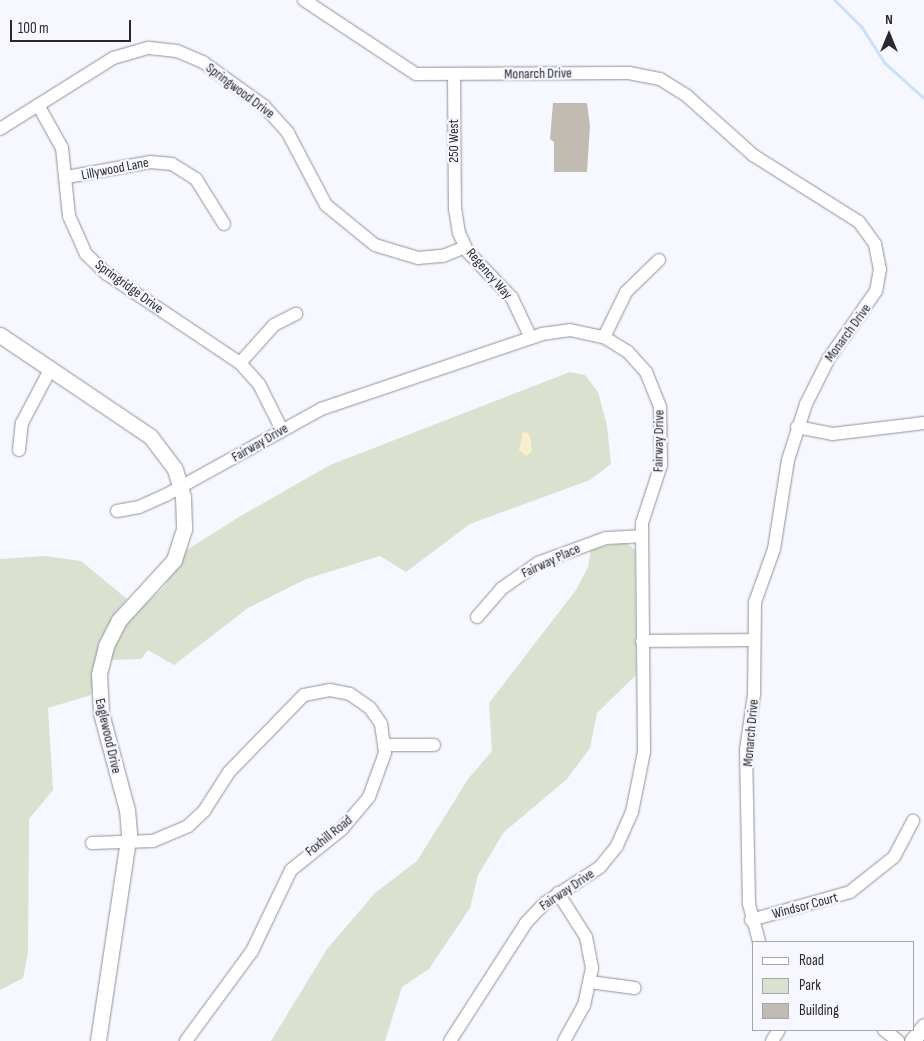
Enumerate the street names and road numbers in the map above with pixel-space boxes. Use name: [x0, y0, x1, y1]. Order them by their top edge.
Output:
street label: Springwood Drive: [202, 60, 278, 122]
street label: Monarch Drive: [504, 65, 572, 83]
street label: 250 West: [446, 119, 462, 163]
street label: Lillywood Lane: [80, 154, 150, 184]
street label: Regency Way: [462, 245, 516, 303]
street label: Springridge Drive: [92, 257, 166, 317]
street label: Monarch Drive: [821, 301, 875, 365]
street label: Fairway Drive: [650, 410, 668, 472]
street label: Fairway Drive: [229, 420, 291, 466]
street label: Fairway Place: [519, 540, 583, 582]
street label: Eaglewood Drive: [91, 697, 125, 775]
street label: Monarch Drive: [740, 699, 762, 767]
street label: Foxhill Road: [302, 812, 356, 860]
street label: Fairway Drive: [536, 866, 598, 914]
street label: Windsor Court: [770, 889, 840, 923]

